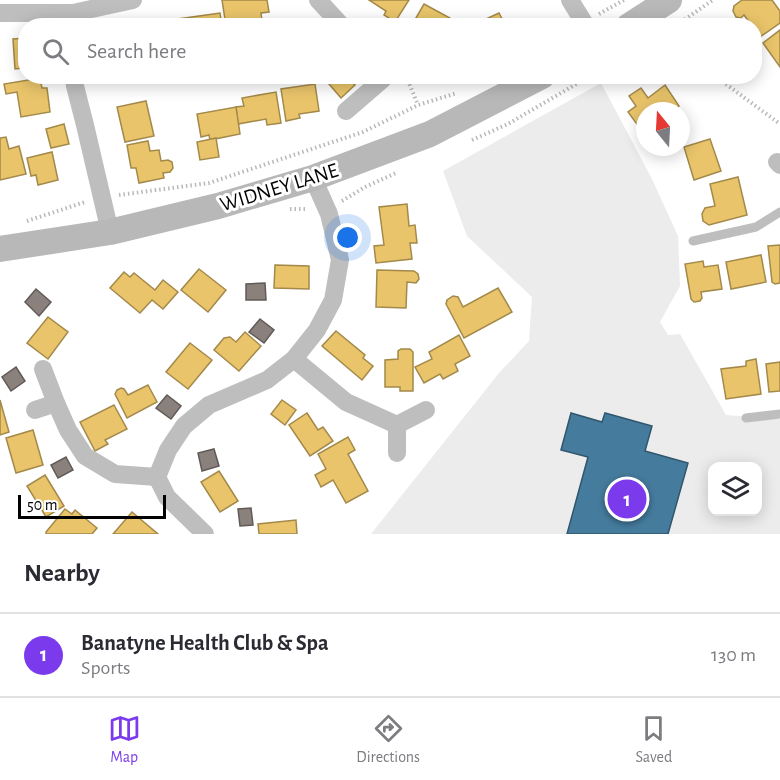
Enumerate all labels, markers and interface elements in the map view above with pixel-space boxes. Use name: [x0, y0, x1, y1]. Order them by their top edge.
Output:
search box: [18, 18, 762, 84]
icon: search: [39, 35, 72, 68]
text: Search here: [87, 40, 186, 62]
north arrow: [636, 102, 690, 156]
street label: WIDNEY LANE: [218, 160, 341, 215]
your location: [333, 223, 362, 252]
map controls: [708, 462, 762, 516]
button: layers: [708, 462, 762, 516]
pin: 1: [608, 476, 646, 522]
scale bar: [18, 492, 166, 520]
text: 50 m: [27, 497, 58, 513]
text: Nearby: [24, 560, 100, 586]
text: Banatyne Health Club & Spa: [81, 632, 329, 654]
text: 1: [40, 645, 47, 665]
text: 130 m: [711, 645, 756, 665]
text: Sports: [81, 658, 130, 678]
tab: Map: [108, 712, 141, 767]
tab: Directions: [356, 712, 420, 767]
tab: Saved: [636, 712, 672, 767]

